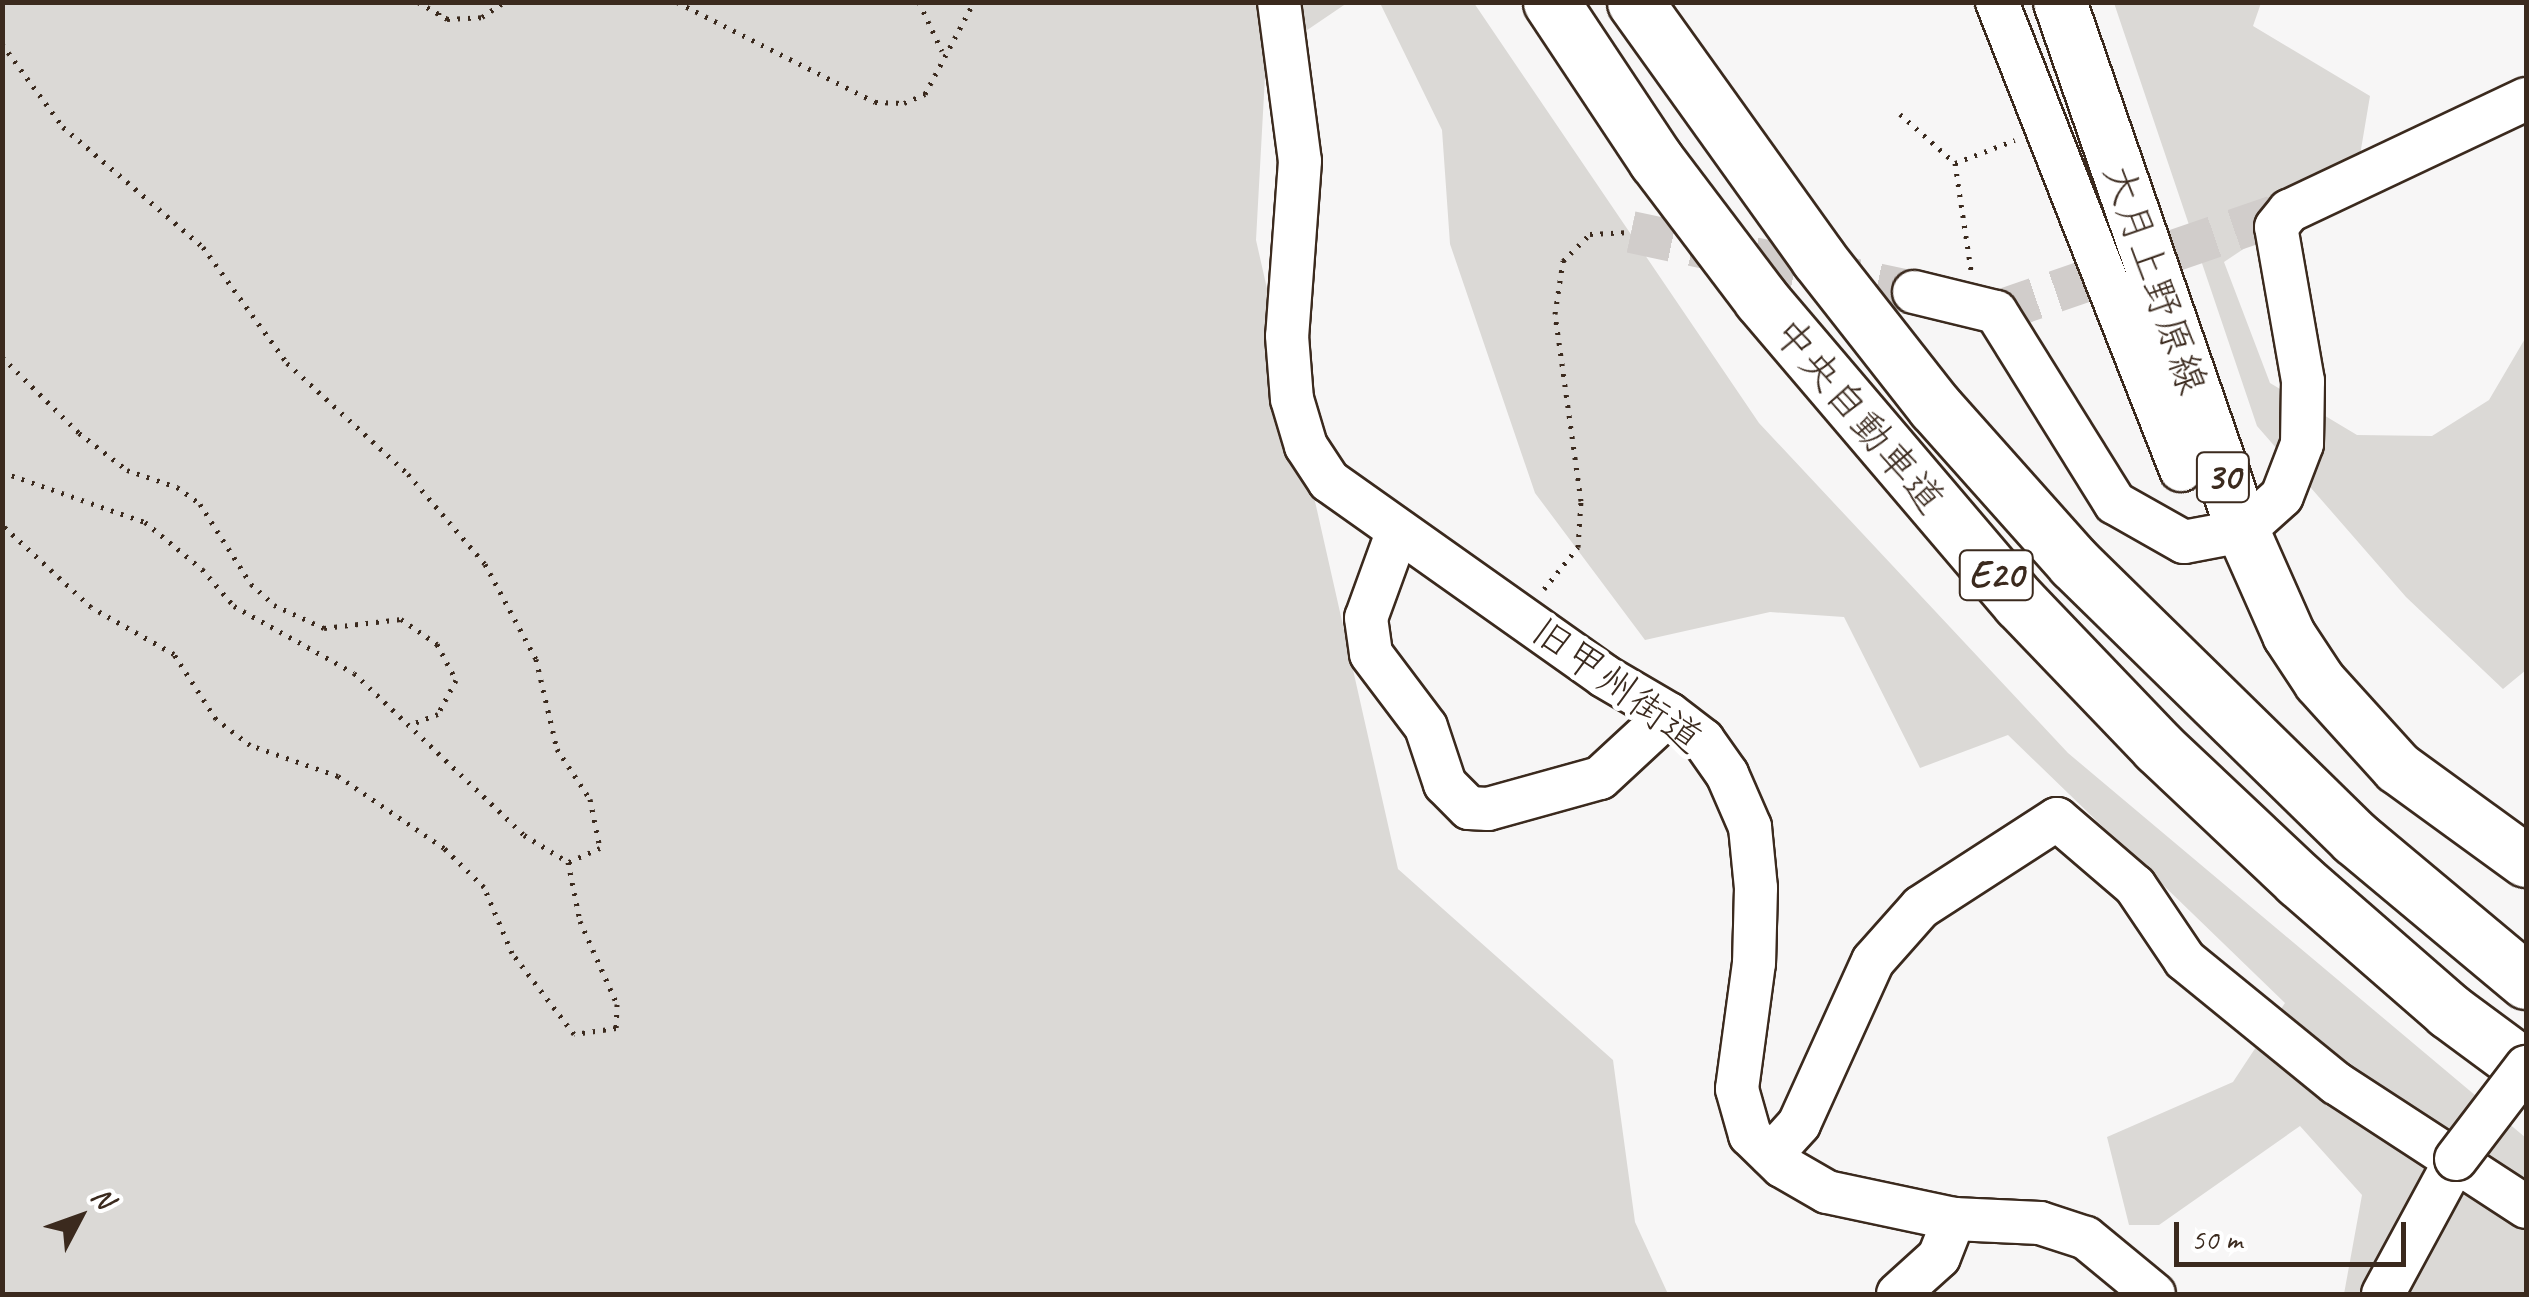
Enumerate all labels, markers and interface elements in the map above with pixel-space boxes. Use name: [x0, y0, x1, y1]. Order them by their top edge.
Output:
street label: 大月上野原線: [2093, 158, 2217, 400]
street label: 中央自動車道: [1763, 309, 1955, 523]
road number: 30: [2196, 444, 2250, 510]
road number: E20: [1958, 542, 2034, 608]
street label: 旧甲州街道: [1522, 607, 1712, 763]
north arrow: [30, 1167, 130, 1267]
text: N: [84, 1179, 122, 1215]
scale bar: [2179, 1202, 2412, 1264]
text: 50 m: [2191, 1220, 2242, 1258]

